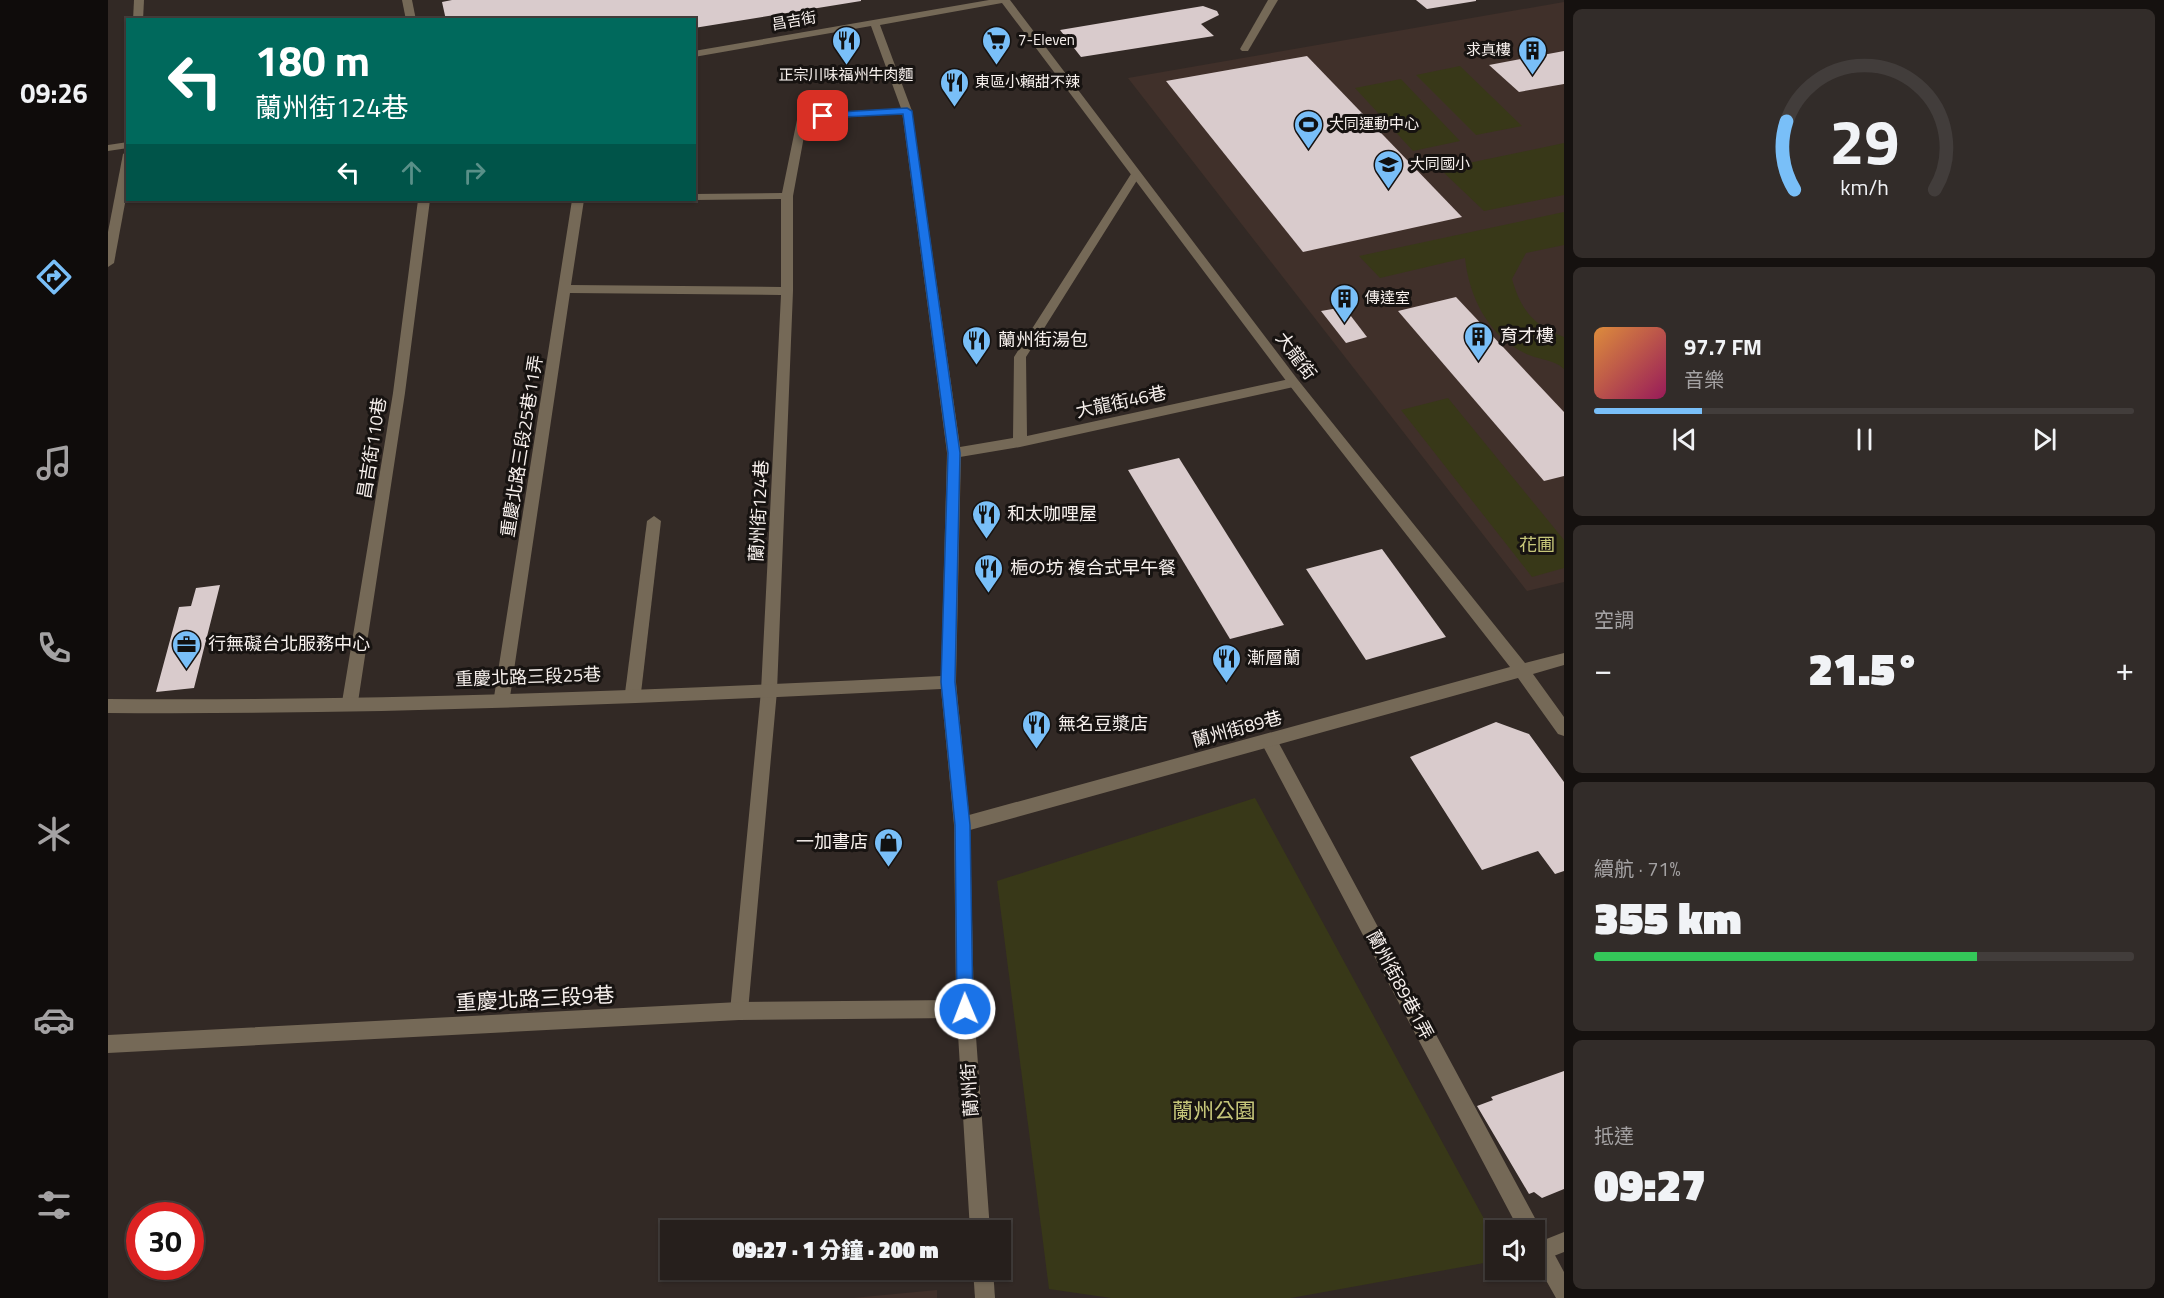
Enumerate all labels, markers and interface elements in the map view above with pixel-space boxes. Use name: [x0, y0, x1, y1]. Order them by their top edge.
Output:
street label: 昌吉街: [770, 5, 818, 36]
restaurant icon: 正宗川味福州牛肉麵: [830, 24, 862, 66]
supermarket icon: 7-Eleven: [981, 24, 1013, 66]
text: 180 m: [255, 28, 370, 92]
place label: 7-Eleven: [1018, 28, 1075, 51]
building icon: 求真樓: [1516, 34, 1548, 76]
place label: 求真樓: [1466, 38, 1511, 61]
icon: left: [156, 42, 234, 120]
place label: 正宗川味福州牛肉麵: [778, 63, 914, 86]
restaurant icon: 東區小賴甜不辣: [938, 66, 970, 108]
place label: 東區小賴甜不辣: [975, 70, 1080, 93]
text: 09:26: [20, 72, 88, 113]
text: 蘭州街124巷: [255, 86, 408, 127]
pin: [797, 90, 848, 141]
text: 29: [1829, 94, 1899, 189]
icon: arrive: [806, 99, 839, 132]
sports icon: 大同運動中心: [1292, 108, 1324, 150]
place label: 大同運動中心: [1329, 112, 1419, 135]
school or university icon: 大同國小: [1373, 148, 1405, 190]
place label: 大同國小: [1410, 152, 1470, 175]
icon: left: [332, 156, 365, 189]
icon: ahead: [395, 156, 428, 189]
icon: right: [458, 156, 491, 189]
text: km/h: [1840, 172, 1888, 204]
icon: directions: [33, 256, 75, 298]
building icon: 傳達室: [1328, 282, 1360, 324]
place label: 傳達室: [1365, 286, 1410, 309]
building icon: 育才樓: [1463, 320, 1495, 362]
place label: 育才樓: [1500, 322, 1554, 349]
restaurant icon: 蘭州街湯包: [961, 324, 993, 366]
place label: 蘭州街湯包: [998, 326, 1088, 353]
street label: 大龍街: [1269, 326, 1323, 385]
text: 97.7 FM: [1684, 330, 1762, 364]
street label: 重慶北路三段25巷11弄: [494, 353, 549, 539]
text: 音樂: [1684, 364, 1724, 395]
street label: 大龍街46巷: [1073, 379, 1169, 424]
street label: 昌吉街110巷: [350, 395, 393, 501]
icon: previous: [1668, 423, 1701, 456]
icon: pause: [1848, 423, 1881, 456]
icon: next: [2028, 423, 2061, 456]
icon: music: [33, 442, 75, 484]
street label: 蘭州街124巷: [742, 459, 775, 563]
restaurant icon: 和太咖哩屋: [970, 498, 1002, 540]
place label: 和太咖哩屋: [1007, 500, 1097, 527]
park label: 花圃: [1519, 531, 1555, 558]
restaurant icon: 梔の坊 複合式早午餐: [973, 552, 1005, 594]
place label: 梔の坊 複合式早午餐: [1010, 554, 1176, 581]
text: 空調: [1594, 604, 1634, 635]
icon: phone: [33, 627, 75, 669]
office icon: 行無礙台北服務中心: [171, 628, 203, 670]
place label: 行無礙台北服務中心: [208, 630, 370, 657]
text: 21.5°: [1808, 634, 1920, 702]
restaurant icon: 漸層蘭: [1210, 642, 1242, 684]
place label: 漸層蘭: [1247, 644, 1301, 671]
text: −: [1594, 644, 1612, 694]
text: +: [2116, 644, 2134, 694]
street label: 重慶北路三段25巷: [454, 660, 601, 693]
street label: 蘭州街89巷: [1189, 704, 1285, 753]
restaurant icon: 無名豆漿店: [1021, 708, 1053, 750]
place label: 無名豆漿店: [1058, 710, 1148, 737]
icon: climate: [33, 813, 75, 855]
shop icon: 一加書店: [873, 826, 905, 868]
place label: 一加書店: [796, 828, 868, 855]
text: 續航 · 71%: [1594, 853, 1681, 884]
text: 355 km: [1594, 883, 1742, 951]
street label: 蘭州街89巷1弄: [1360, 925, 1441, 1044]
position arrow: [933, 977, 997, 1041]
street label: 重慶北路三段9巷: [455, 978, 615, 1018]
icon: car: [33, 999, 75, 1041]
street label: 蘭州街: [954, 1062, 985, 1118]
park label: 蘭州公園: [1172, 1094, 1256, 1126]
text: 抵達: [1594, 1120, 1634, 1151]
text: 09:27: [1594, 1150, 1706, 1218]
icon: filters: [33, 1184, 75, 1226]
speed limit sign: 30: [126, 1202, 204, 1280]
map controls: [1485, 1220, 1545, 1280]
button: sound: [1485, 1220, 1545, 1280]
text: 09:27 · 1 分鐘 · 200 m: [732, 1233, 939, 1267]

